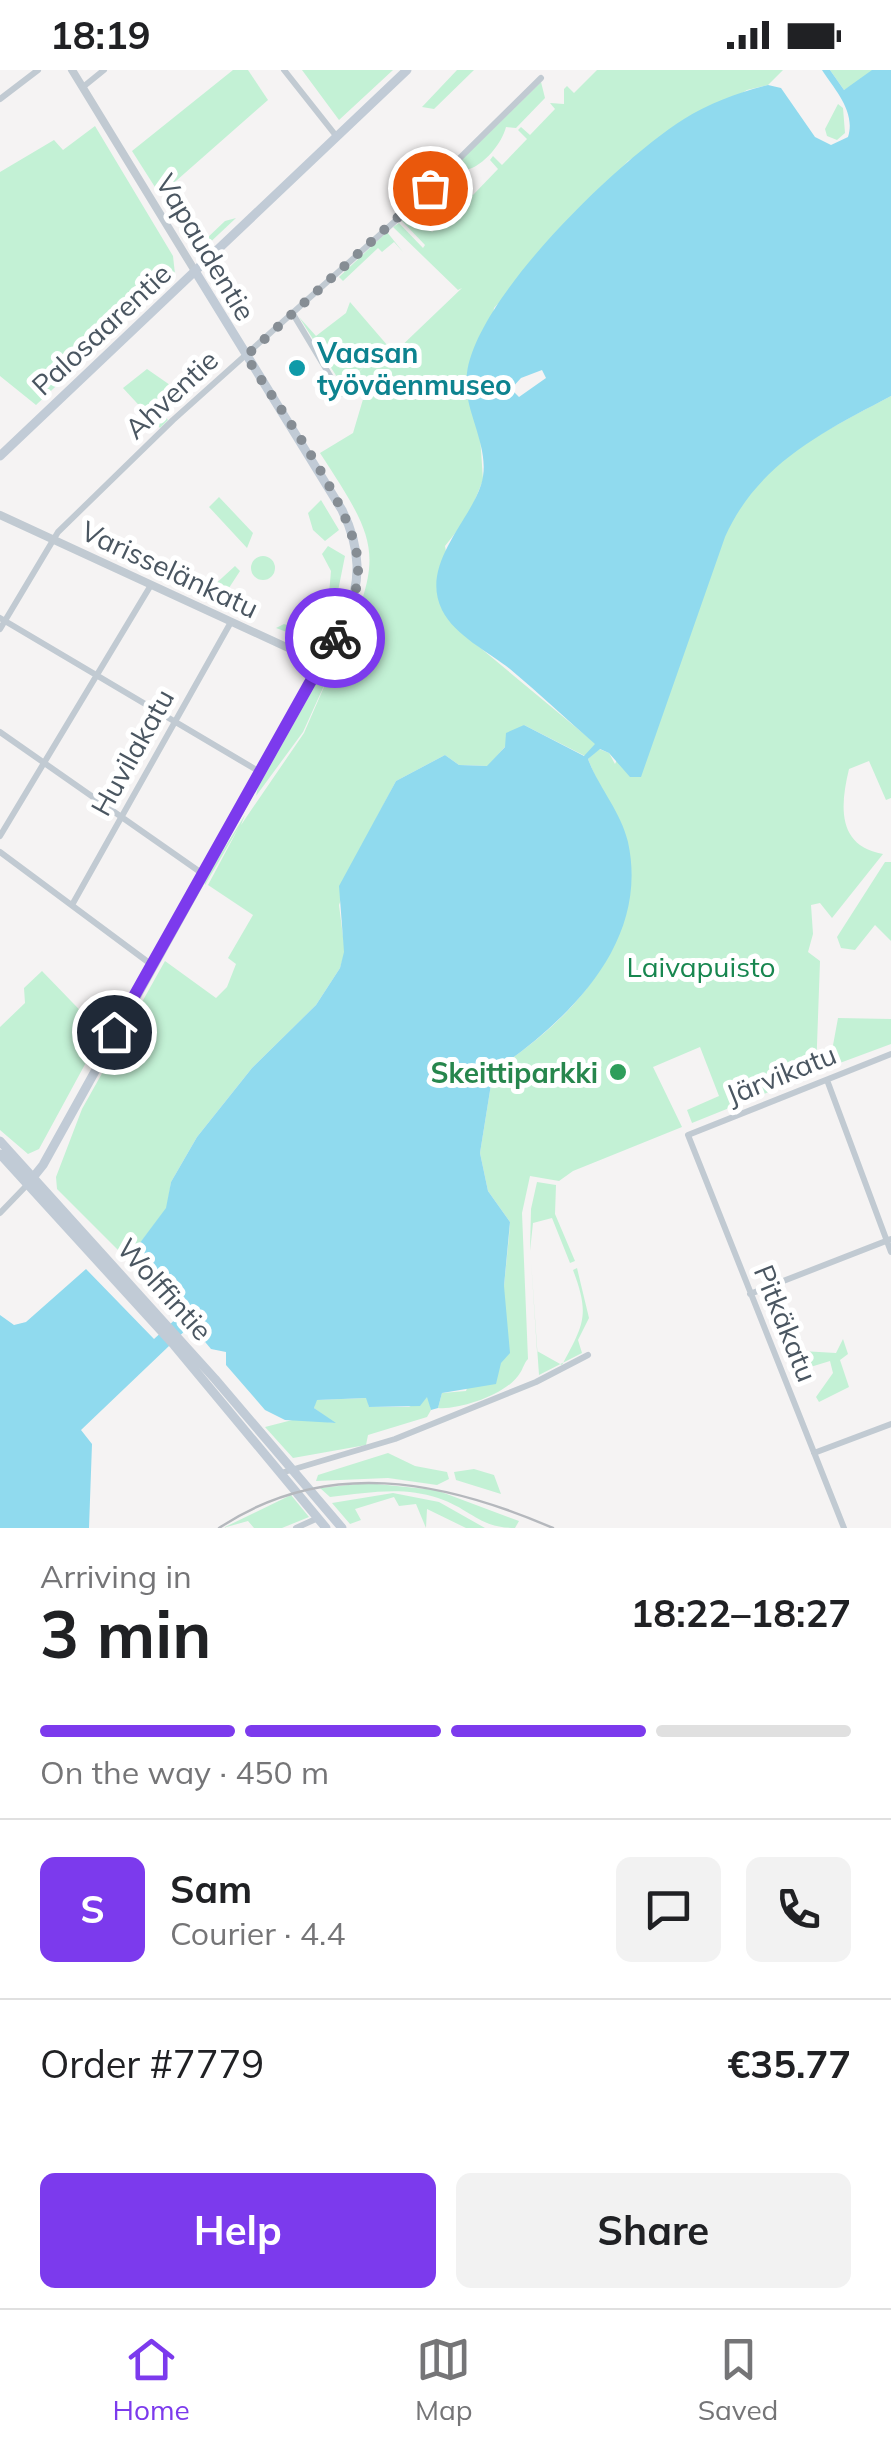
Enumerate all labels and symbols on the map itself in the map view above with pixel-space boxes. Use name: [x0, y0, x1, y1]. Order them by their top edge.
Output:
pin: [388, 146, 473, 231]
street label: Vapaudentie: [149, 167, 263, 327]
street label: Palosaarentie: [24, 256, 178, 402]
place label: Vaasan työväenmuseo: [316, 335, 512, 402]
street label: Ahventie: [117, 342, 225, 446]
marker: Vaasan työväenmuseo: [286, 357, 308, 379]
street label: Varisselänkatu: [76, 513, 264, 625]
courier: [285, 588, 385, 688]
street label: Huvilakatu: [83, 682, 181, 822]
park label: Laivapuisto: [626, 949, 776, 984]
pin: [72, 990, 157, 1075]
street label: Järvikatu: [721, 1036, 841, 1112]
place label: Skeittiparkki: [430, 1055, 598, 1090]
marker: Skeittiparkki: [607, 1061, 629, 1083]
street label: Wolffintie: [110, 1231, 220, 1347]
street label: Pitkäkatu: [747, 1259, 825, 1387]

